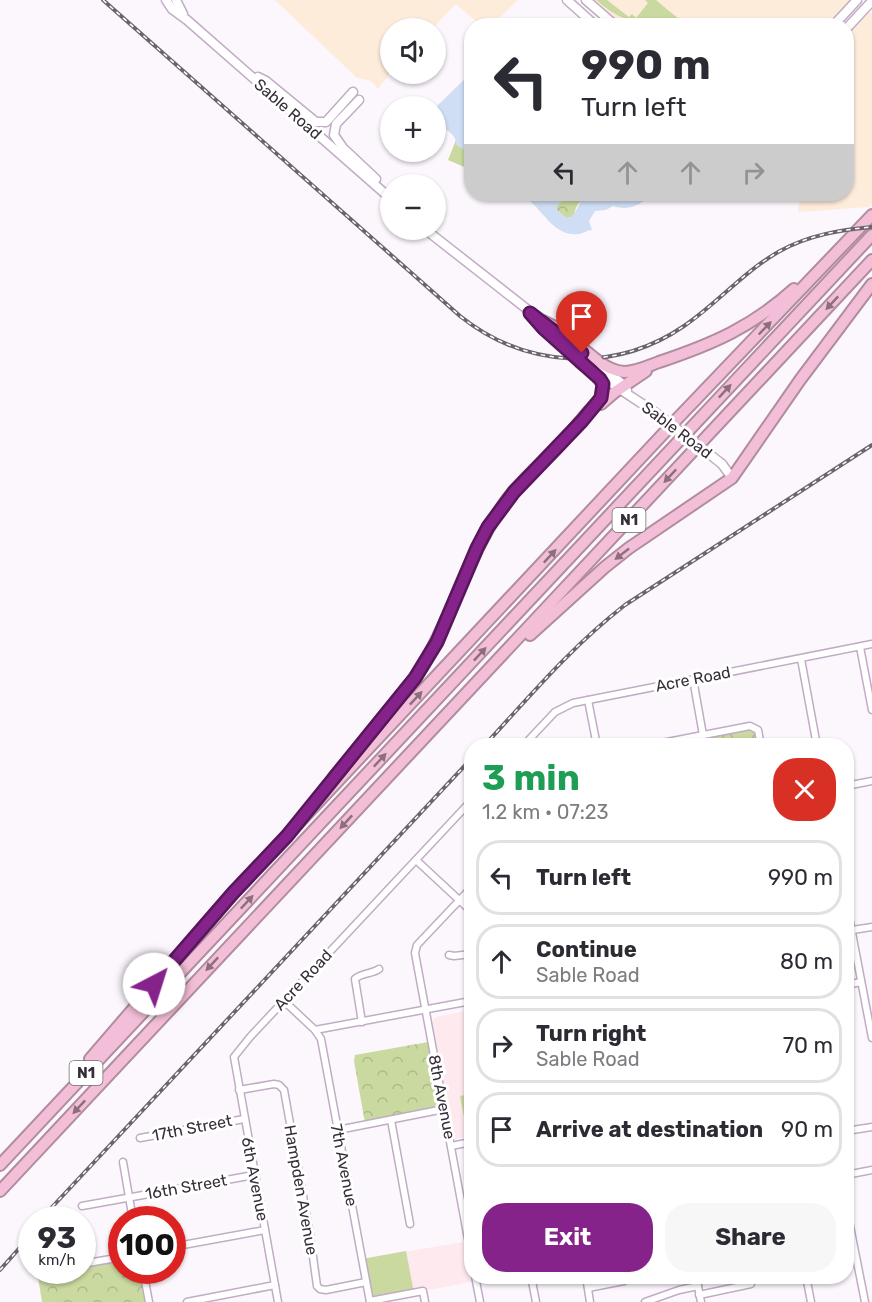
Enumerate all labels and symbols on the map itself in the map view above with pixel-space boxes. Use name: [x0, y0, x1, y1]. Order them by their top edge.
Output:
street label: Sable Road: [250, 75, 326, 143]
pin: [556, 291, 607, 353]
one-way arrow: [826, 295, 839, 310]
one-way arrow: [758, 321, 772, 336]
one-way arrow: [718, 385, 732, 399]
street label: Sable Road: [638, 397, 716, 463]
one-way arrow: [664, 468, 677, 483]
road number: N1: [612, 508, 646, 532]
one-way arrow: [614, 547, 630, 560]
one-way arrow: [542, 549, 556, 563]
one-way arrow: [472, 647, 486, 661]
street label: Acre Road: [654, 662, 732, 696]
one-way arrow: [409, 691, 422, 706]
one-way arrow: [373, 752, 387, 767]
one-way arrow: [339, 815, 353, 829]
one-way arrow: [240, 895, 253, 910]
street label: Acre Road: [270, 946, 336, 1014]
position arrow: [122, 952, 186, 1016]
one-way arrow: [205, 957, 219, 972]
street label: 8th Avenue: [424, 1053, 460, 1141]
road number: N1: [70, 1061, 103, 1085]
one-way arrow: [72, 1099, 86, 1114]
street label: 17th Street: [150, 1111, 234, 1145]
street label: 7th Avenue: [327, 1122, 361, 1208]
street label: Hampden Avenue: [280, 1123, 322, 1257]
street label: 6th Avenue: [238, 1135, 272, 1223]
street label: 16th Street: [144, 1170, 228, 1204]
speed limit sign: 100: [108, 1206, 186, 1284]

